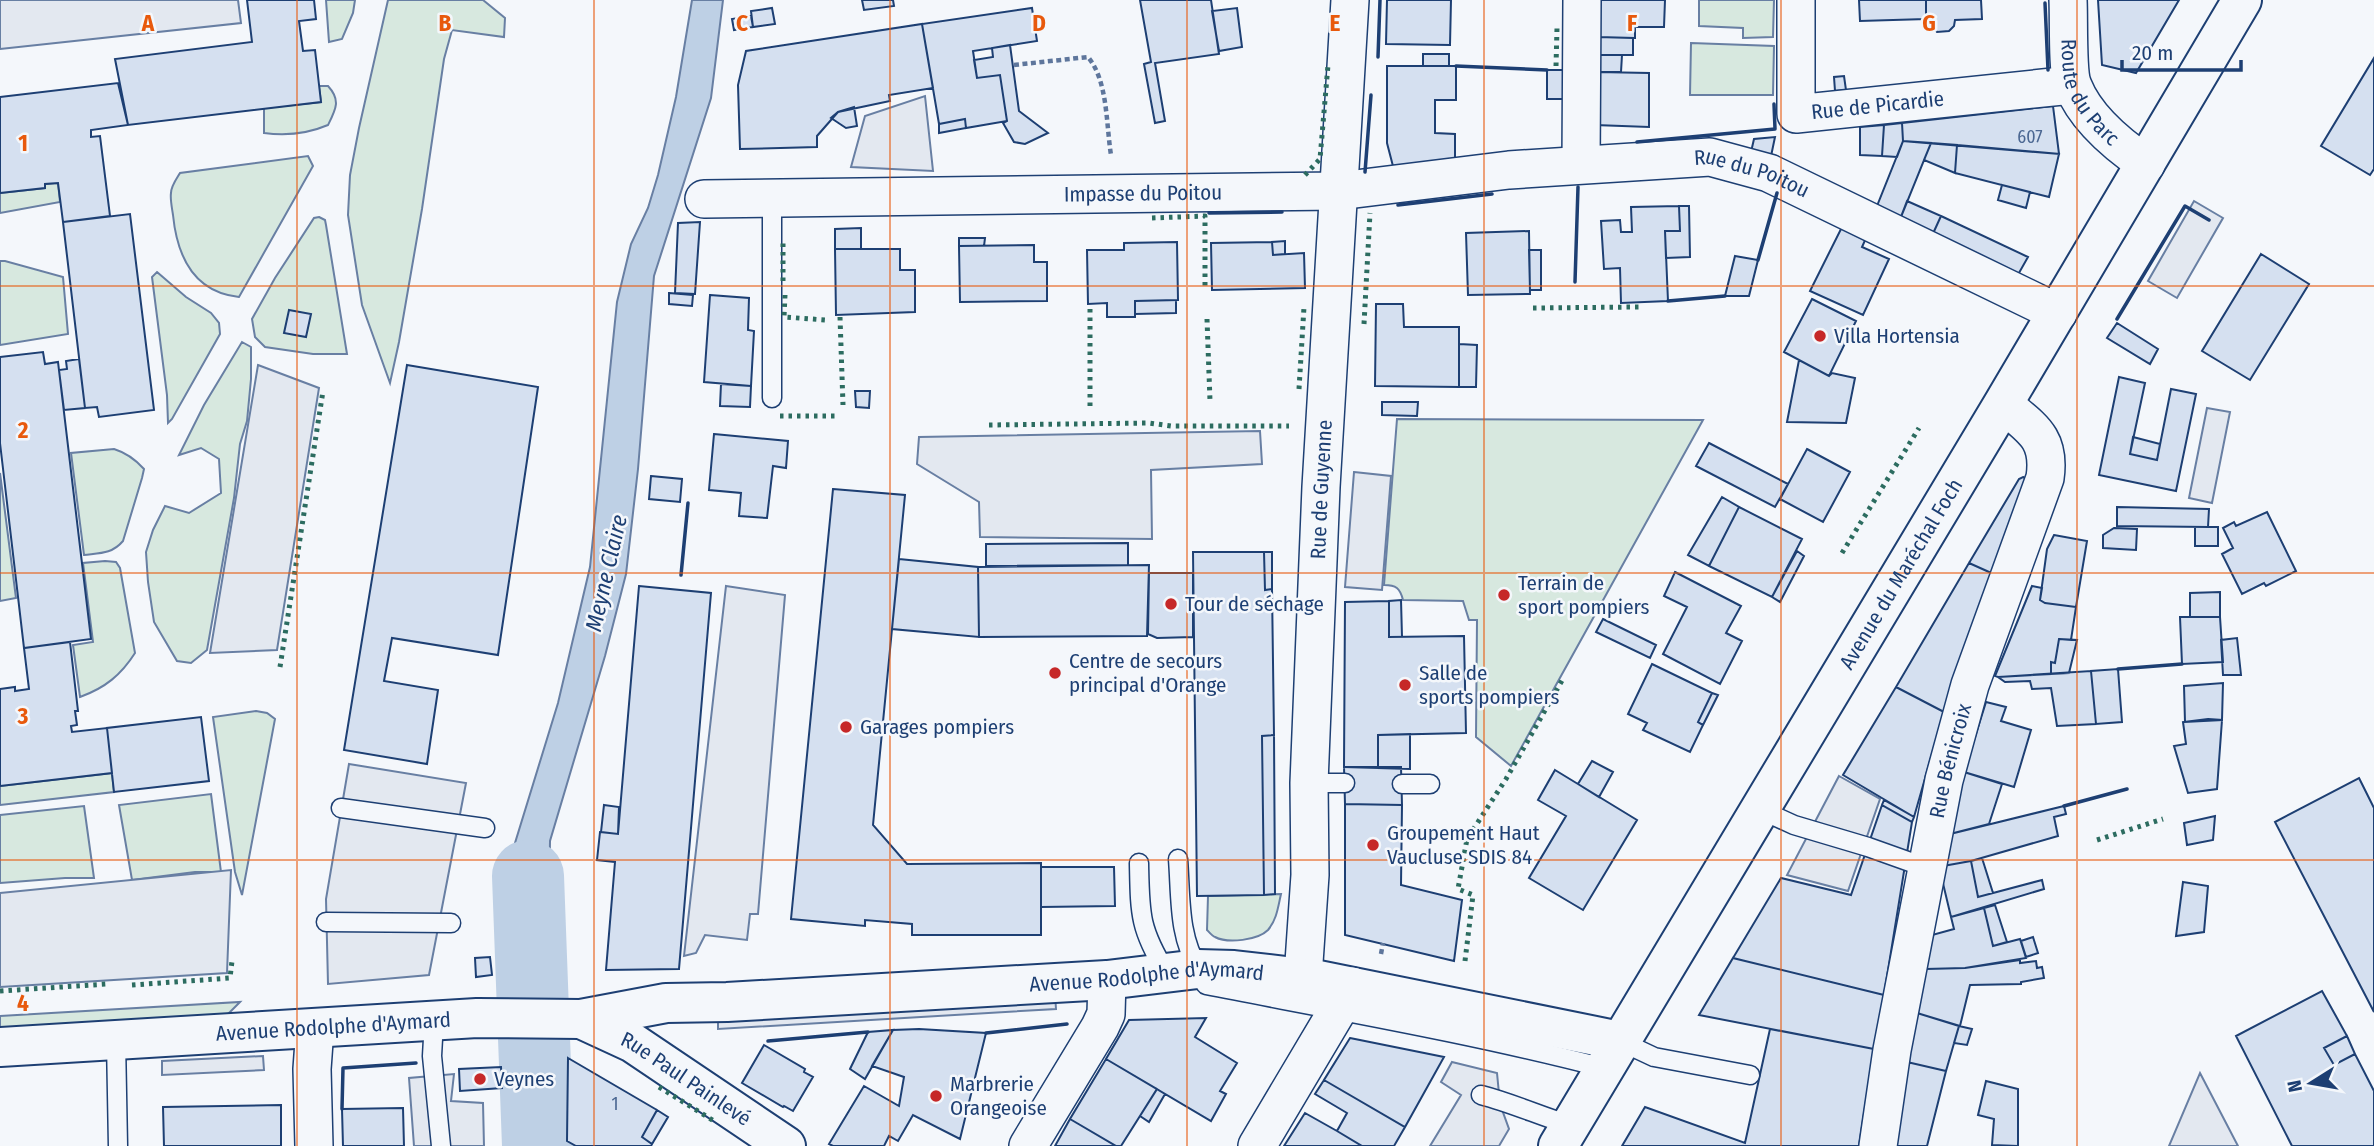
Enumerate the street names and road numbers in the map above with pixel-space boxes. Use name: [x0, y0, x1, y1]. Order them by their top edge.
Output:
street label: Route du Parc: [2056, 39, 2125, 151]
street label: Rue de Picardie: [1810, 86, 1945, 125]
street label: Rue du Poitou: [1693, 143, 1814, 204]
street label: Impasse du Poitou: [1064, 179, 1222, 207]
street label: Rue de Guyenne: [1305, 419, 1338, 560]
street label: Avenue du Maréchal Foch: [1834, 474, 1968, 674]
street label: Rue Bénicroix: [1924, 700, 1978, 820]
street label: Avenue Rodolphe d'Aymard: [1029, 956, 1265, 997]
street label: Avenue Rodolphe d'Aymard: [215, 1007, 452, 1047]
street label: Rue Paul Painlevé: [617, 1026, 756, 1132]

